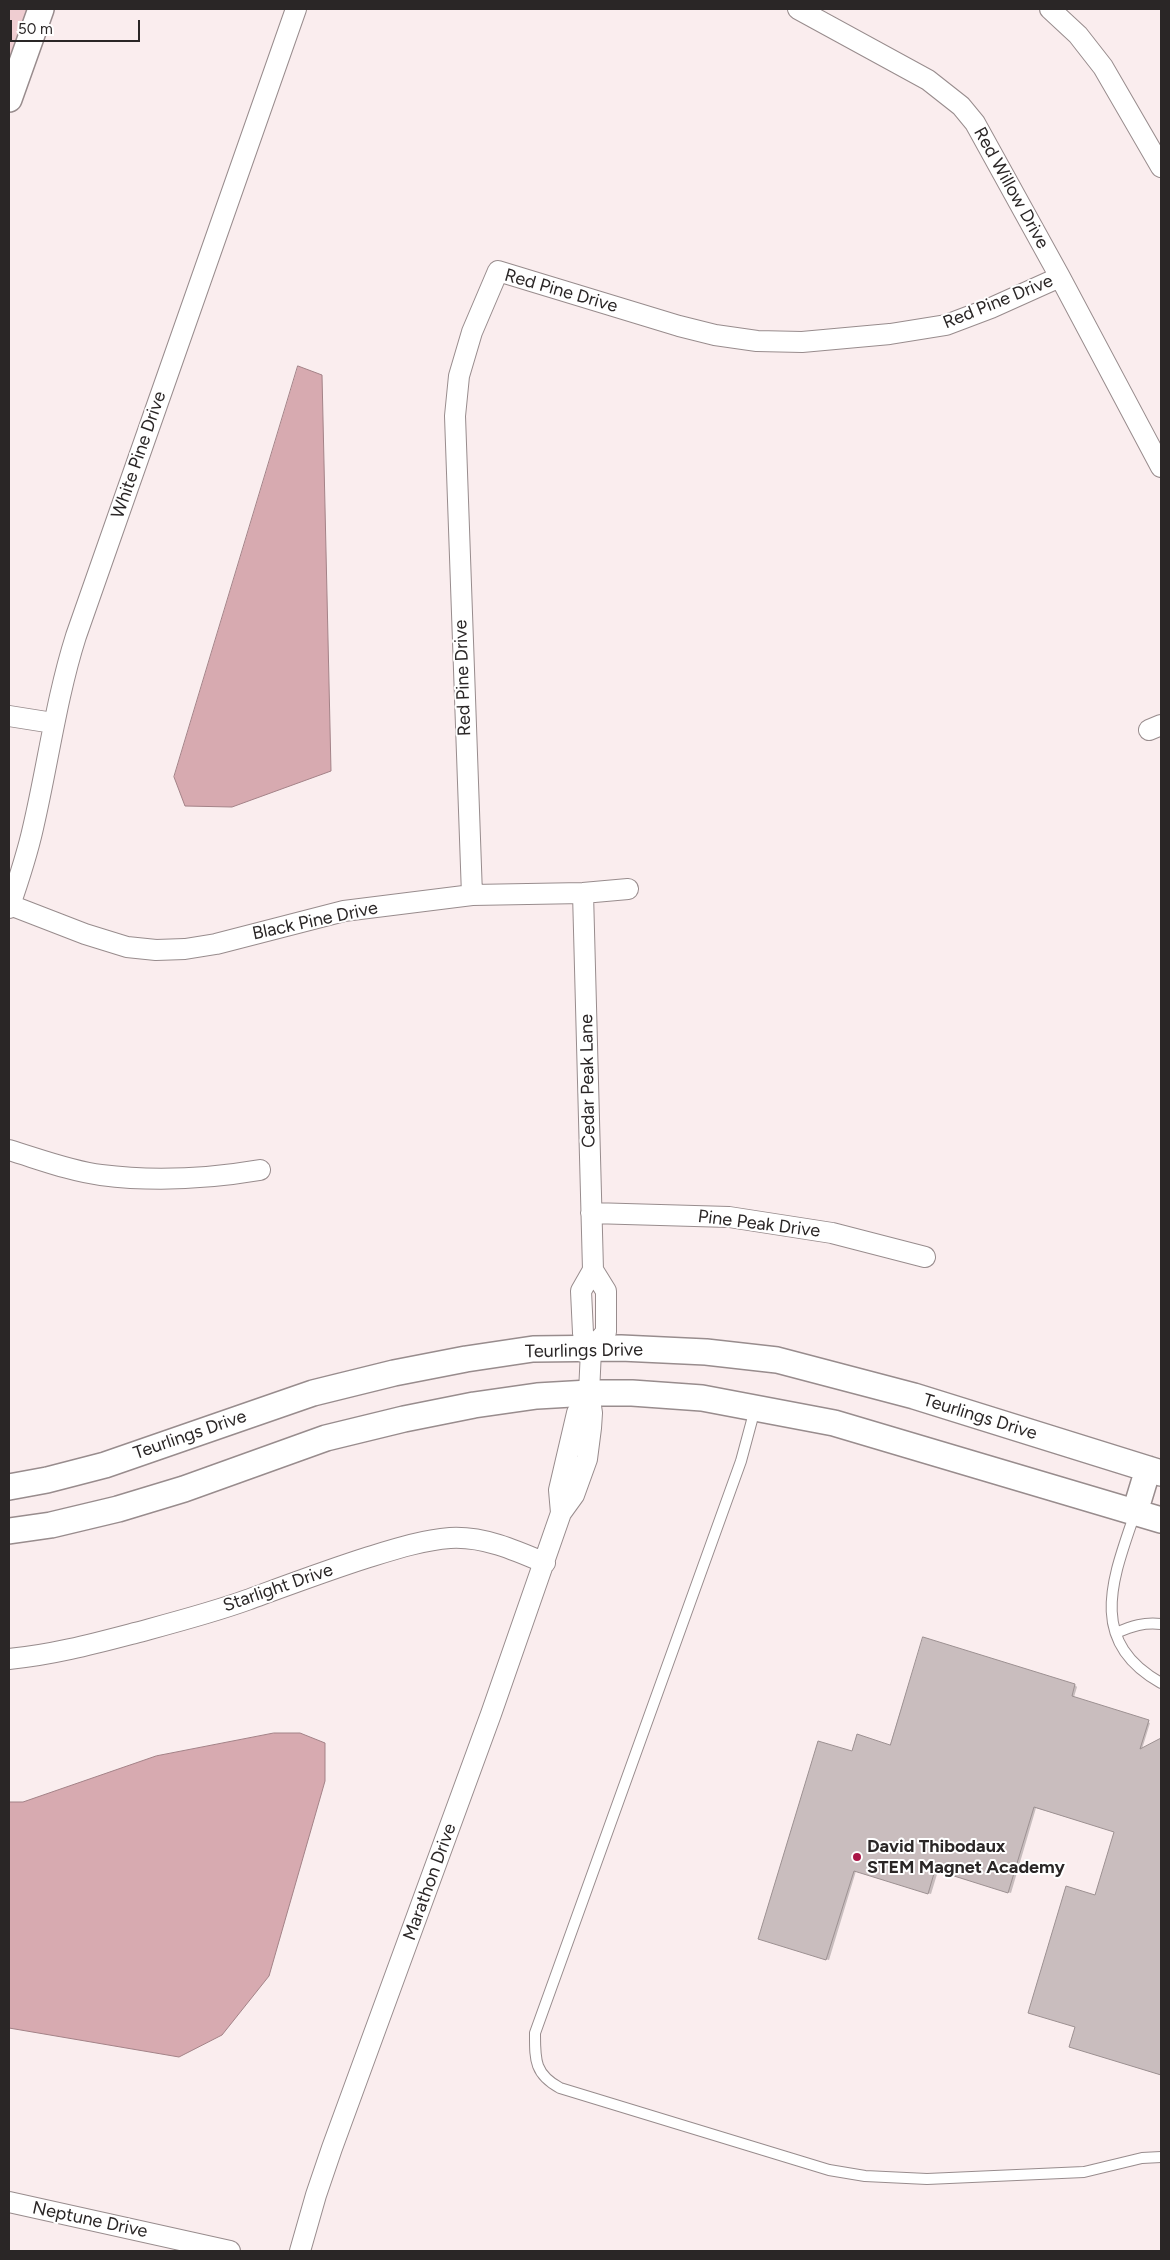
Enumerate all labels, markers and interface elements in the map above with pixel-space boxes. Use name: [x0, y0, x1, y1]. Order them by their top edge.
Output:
scale bar: [12, 10, 142, 42]
text: 50 m: [18, 20, 53, 38]
street label: Red Willow Drive: [969, 123, 1053, 253]
street label: Red Pine Drive: [502, 265, 620, 317]
street label: Red Pine Drive: [940, 270, 1056, 334]
street label: White Pine Drive: [107, 389, 171, 521]
street label: Red Pine Drive: [450, 619, 476, 737]
street label: Black Pine Drive: [250, 897, 380, 945]
street label: Cedar Peak Lane: [576, 1014, 600, 1148]
street label: Pine Peak Drive: [697, 1206, 821, 1242]
street label: Teurlings Drive: [525, 1339, 643, 1363]
street label: Teurlings Drive: [920, 1389, 1040, 1445]
street label: Teurlings Drive: [131, 1406, 249, 1464]
street label: Starlight Drive: [220, 1559, 336, 1617]
street label: Marathon Drive: [399, 1820, 461, 1944]
place label: David Thibodaux STEM Magnet Academy: [867, 1836, 1065, 1878]
marker: David Thibodaux STEM Magnet Academy: [851, 1851, 863, 1863]
street label: Neptune Drive: [30, 2197, 150, 2243]

